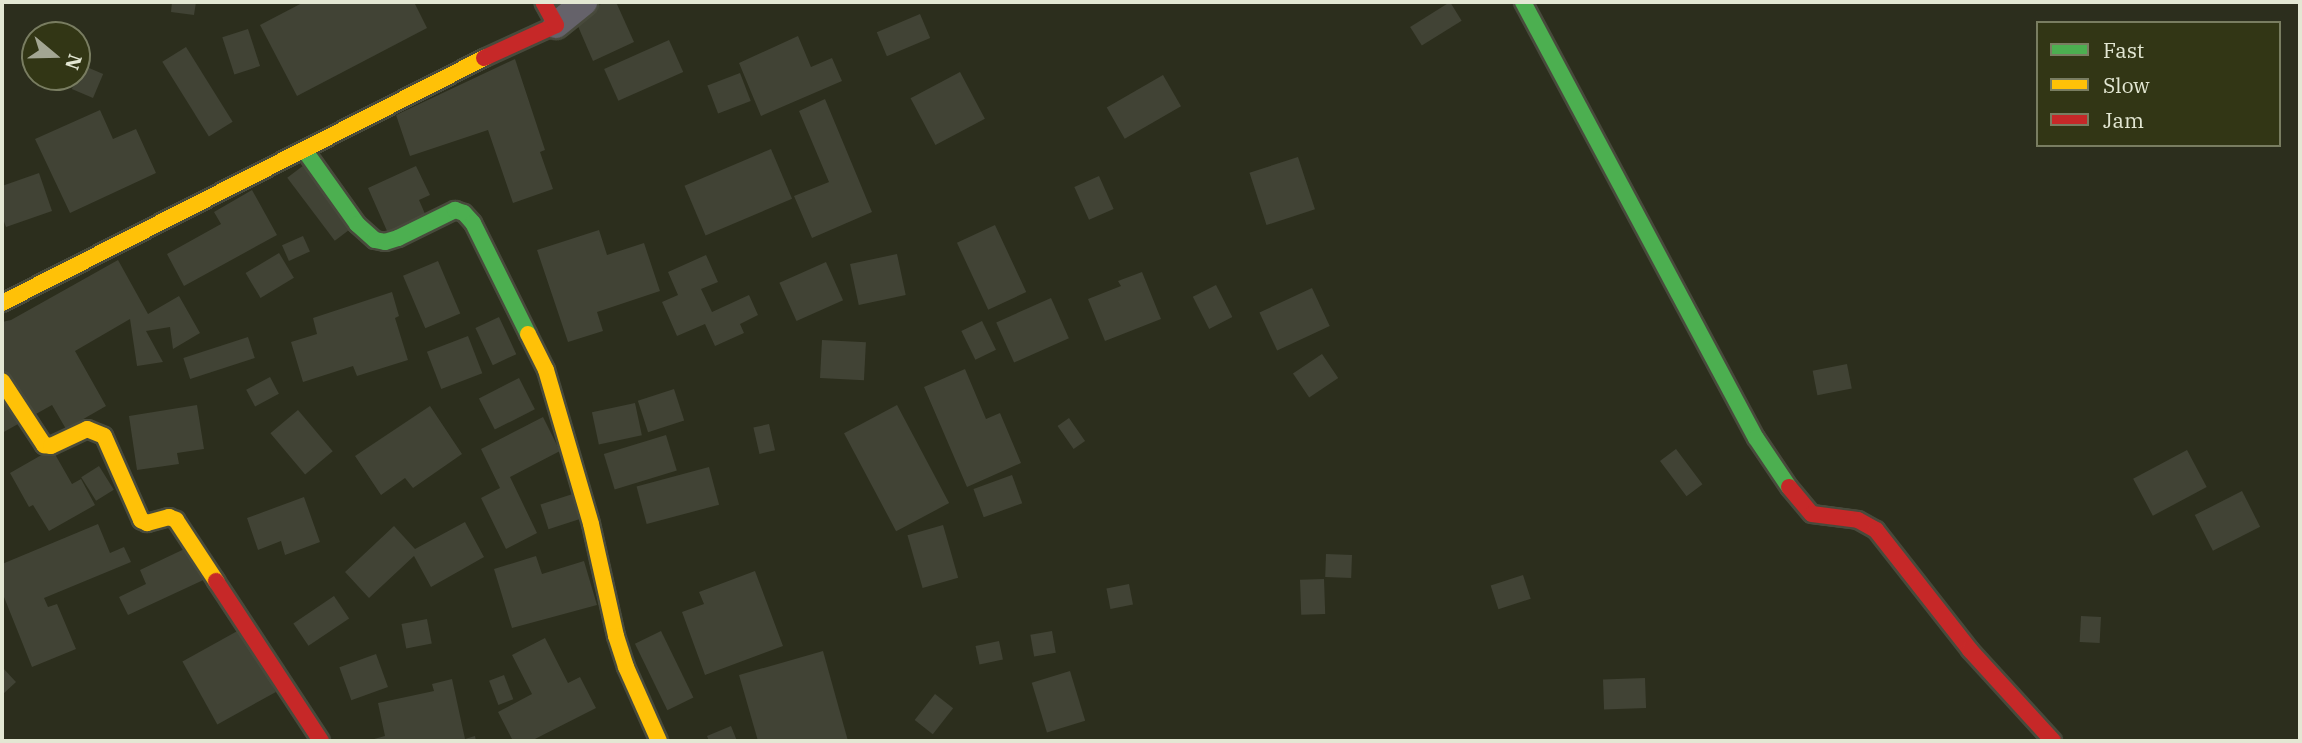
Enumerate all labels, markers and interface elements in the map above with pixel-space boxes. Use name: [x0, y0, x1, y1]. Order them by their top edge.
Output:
north arrow: [21, 21, 91, 91]
legend: [2036, 21, 2281, 147]
text: Fast: [2103, 36, 2144, 64]
text: N: [60, 51, 88, 73]
text: Slow: [2103, 71, 2150, 99]
text: Jam: [2103, 106, 2144, 134]

